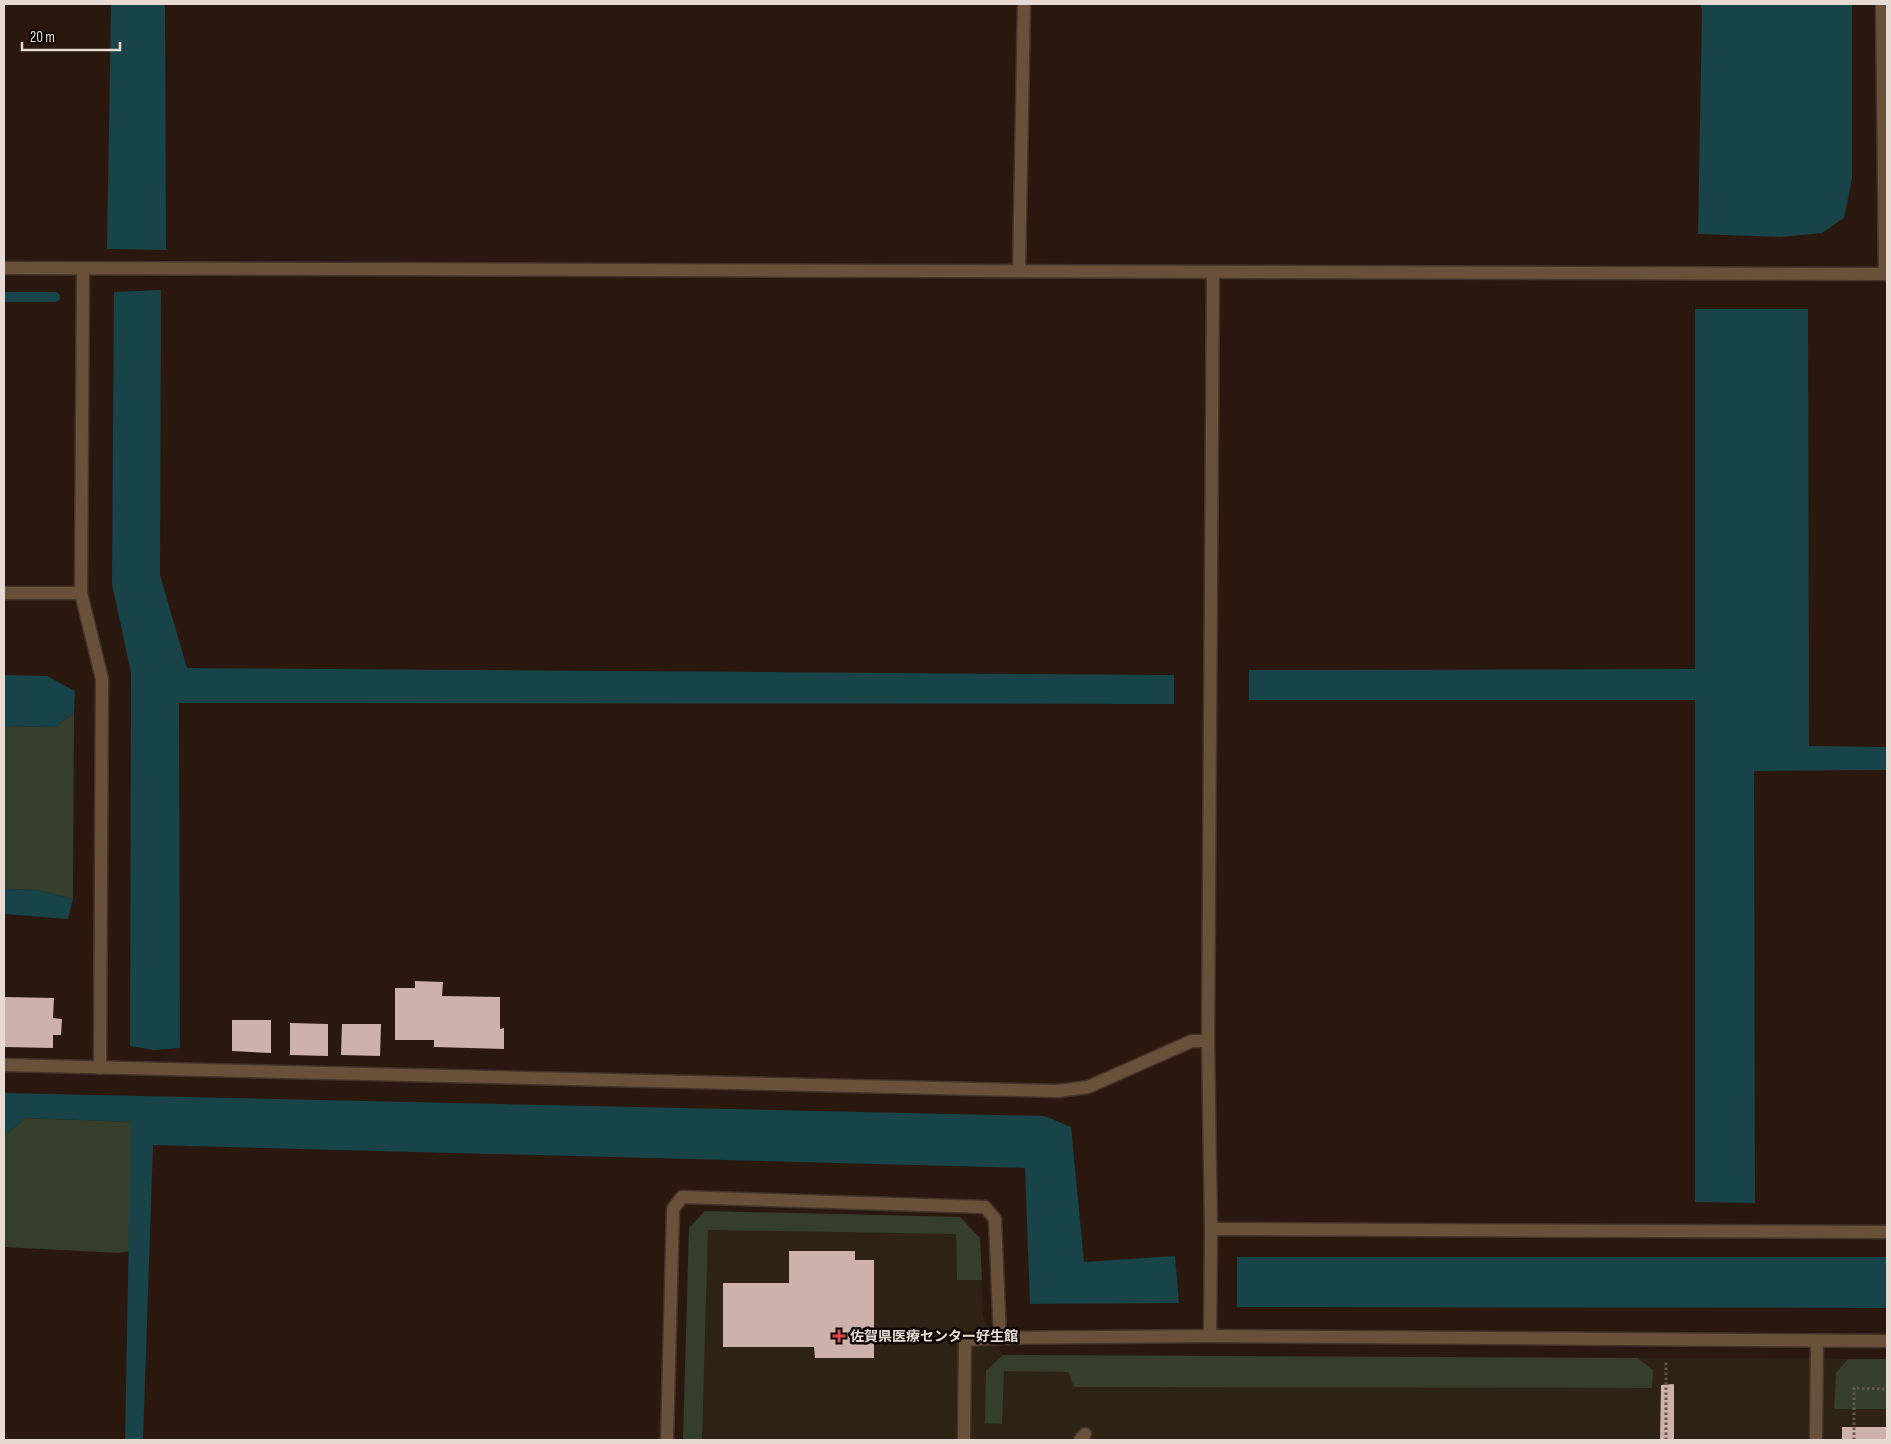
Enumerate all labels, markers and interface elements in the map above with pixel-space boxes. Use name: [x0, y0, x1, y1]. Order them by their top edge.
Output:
scale bar: [22, 20, 120, 52]
text: 20 m: [30, 28, 55, 47]
place label: 佐賀県医療センター好生館: [850, 1328, 1018, 1345]
marker: 佐賀県医療センター好生館: [832, 1329, 846, 1343]

